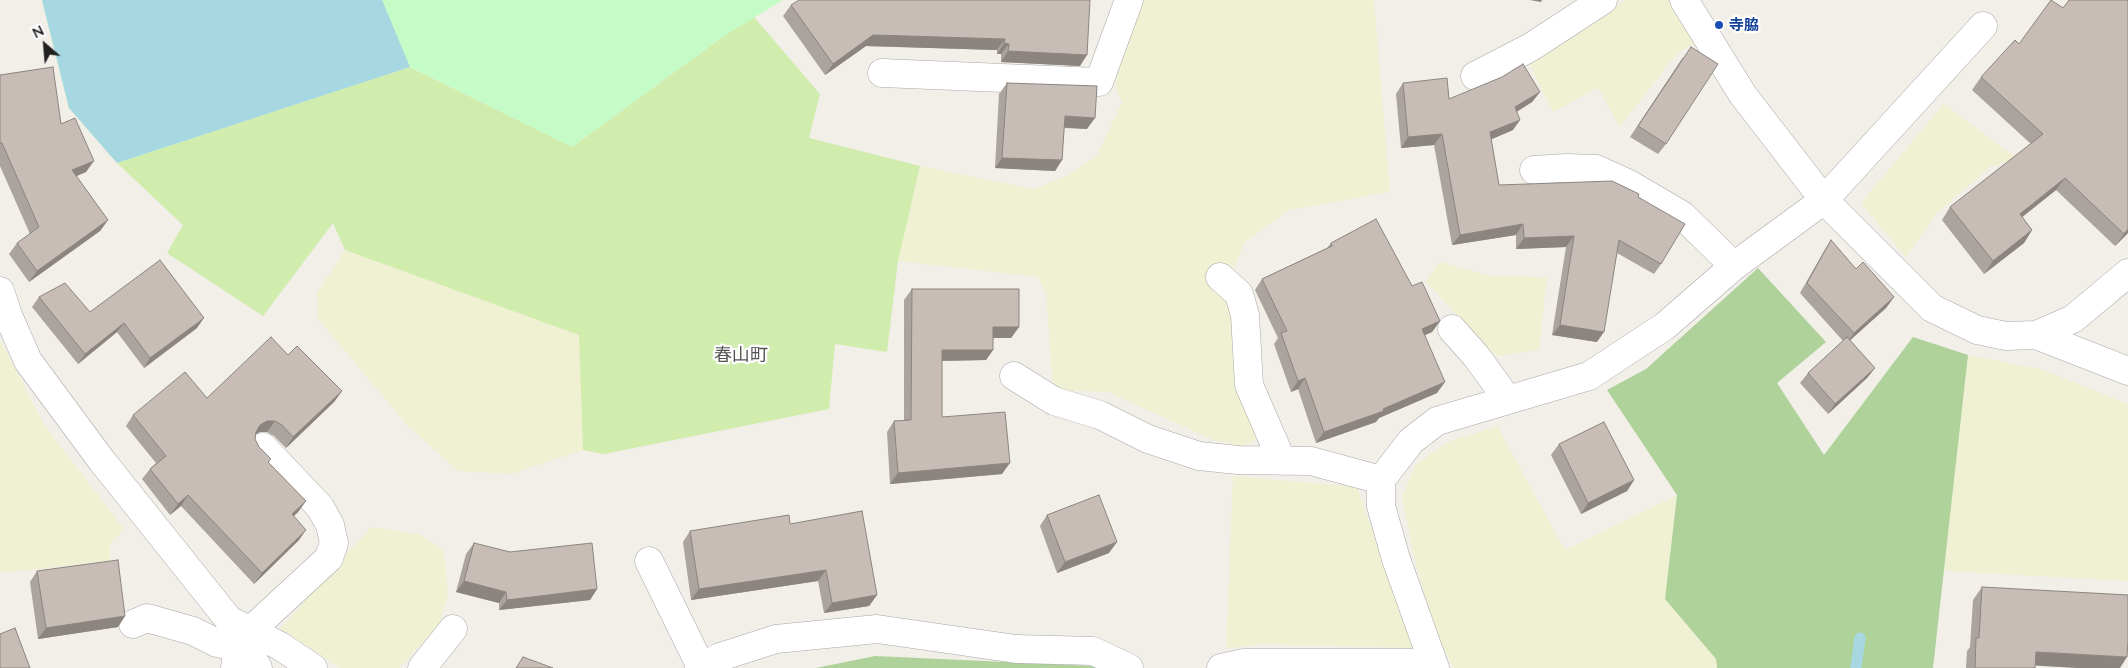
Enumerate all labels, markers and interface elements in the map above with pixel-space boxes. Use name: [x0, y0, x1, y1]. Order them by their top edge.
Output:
place label: 寺脇: [1729, 16, 1759, 34]
marker: 寺脇: [1713, 19, 1725, 31]
north arrow: [20, 20, 70, 70]
text: N: [29, 21, 47, 41]
district label: 春山町: [714, 344, 768, 366]

